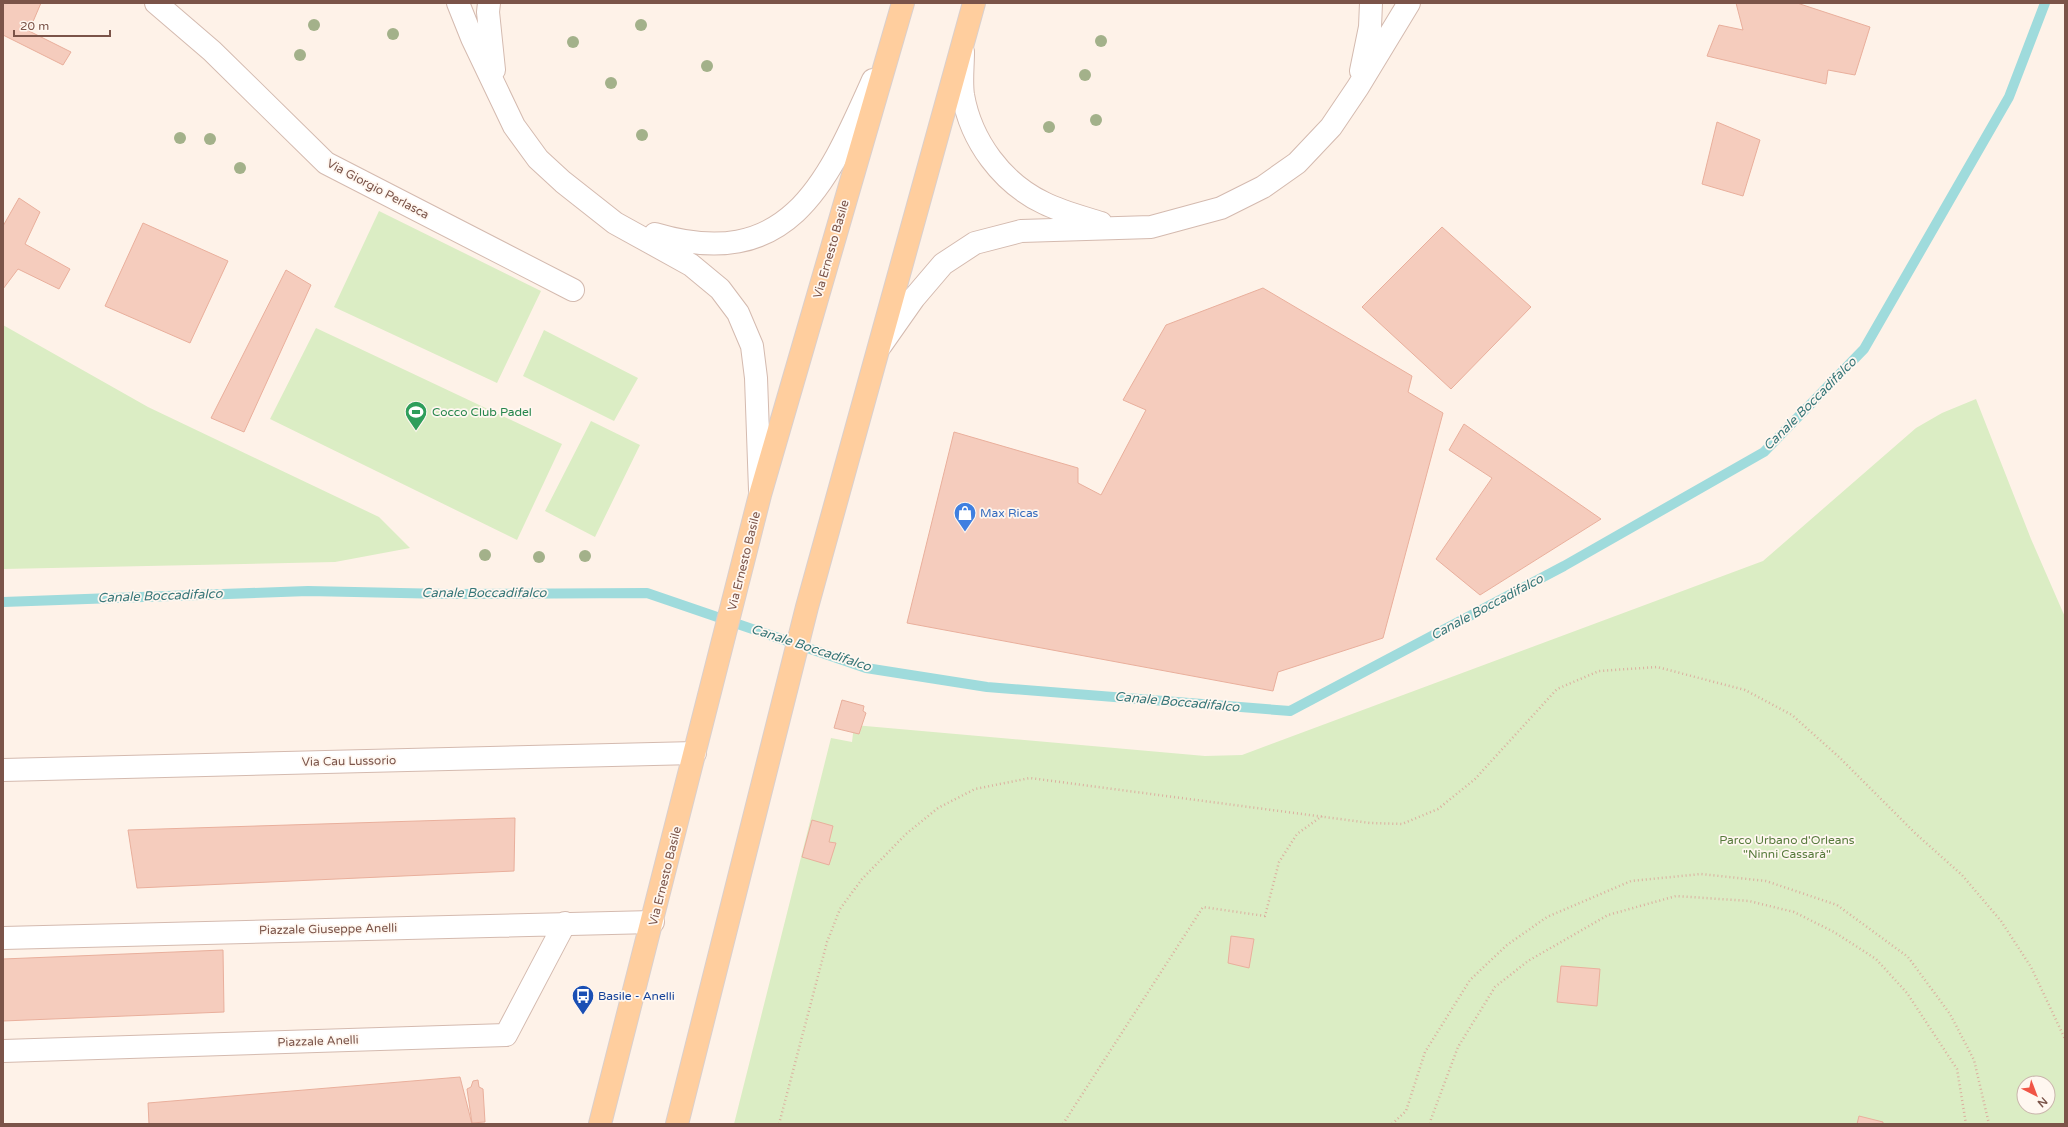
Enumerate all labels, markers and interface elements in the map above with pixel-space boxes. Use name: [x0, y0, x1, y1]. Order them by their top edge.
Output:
scale bar: [14, 12, 110, 38]
text: 20 m: [20, 19, 49, 33]
street label: Via Giorgio Perlasca: [324, 156, 432, 222]
street label: Via Ernesto Basile: [810, 198, 852, 300]
water label: Canale Boccadifalco: [1760, 353, 1861, 454]
sports icon: Cocco Club Padel: [403, 399, 429, 432]
place label: Cocco Club Padel: [432, 405, 532, 419]
shop icon: Max Ricas: [952, 500, 978, 533]
place label: Max Ricas: [980, 506, 1039, 520]
street label: Via Ernesto Basile: [725, 510, 763, 612]
water label: Canale Boccadifalco: [1428, 570, 1547, 643]
water label: Canale Boccadifalco: [421, 585, 548, 601]
water label: Canale Boccadifalco: [97, 586, 224, 606]
water label: Canale Boccadifalco: [749, 621, 874, 675]
water label: Canale Boccadifalco: [1114, 689, 1241, 716]
street label: Via Cau Lussorio: [302, 753, 396, 769]
street label: Via Ernesto Basile: [646, 825, 684, 927]
park label: Parco Urbano d'Orleans "Ninni Cassarà": [1719, 833, 1855, 861]
street label: Piazzale Giuseppe Anelli: [259, 921, 397, 937]
bus stop icon: Basile - Anelli: [570, 983, 596, 1016]
place label: Basile - Anelli: [598, 989, 675, 1003]
street label: Piazzale Anelli: [277, 1033, 359, 1049]
north arrow: [2016, 1075, 2056, 1115]
text: N: [2035, 1094, 2050, 1110]

